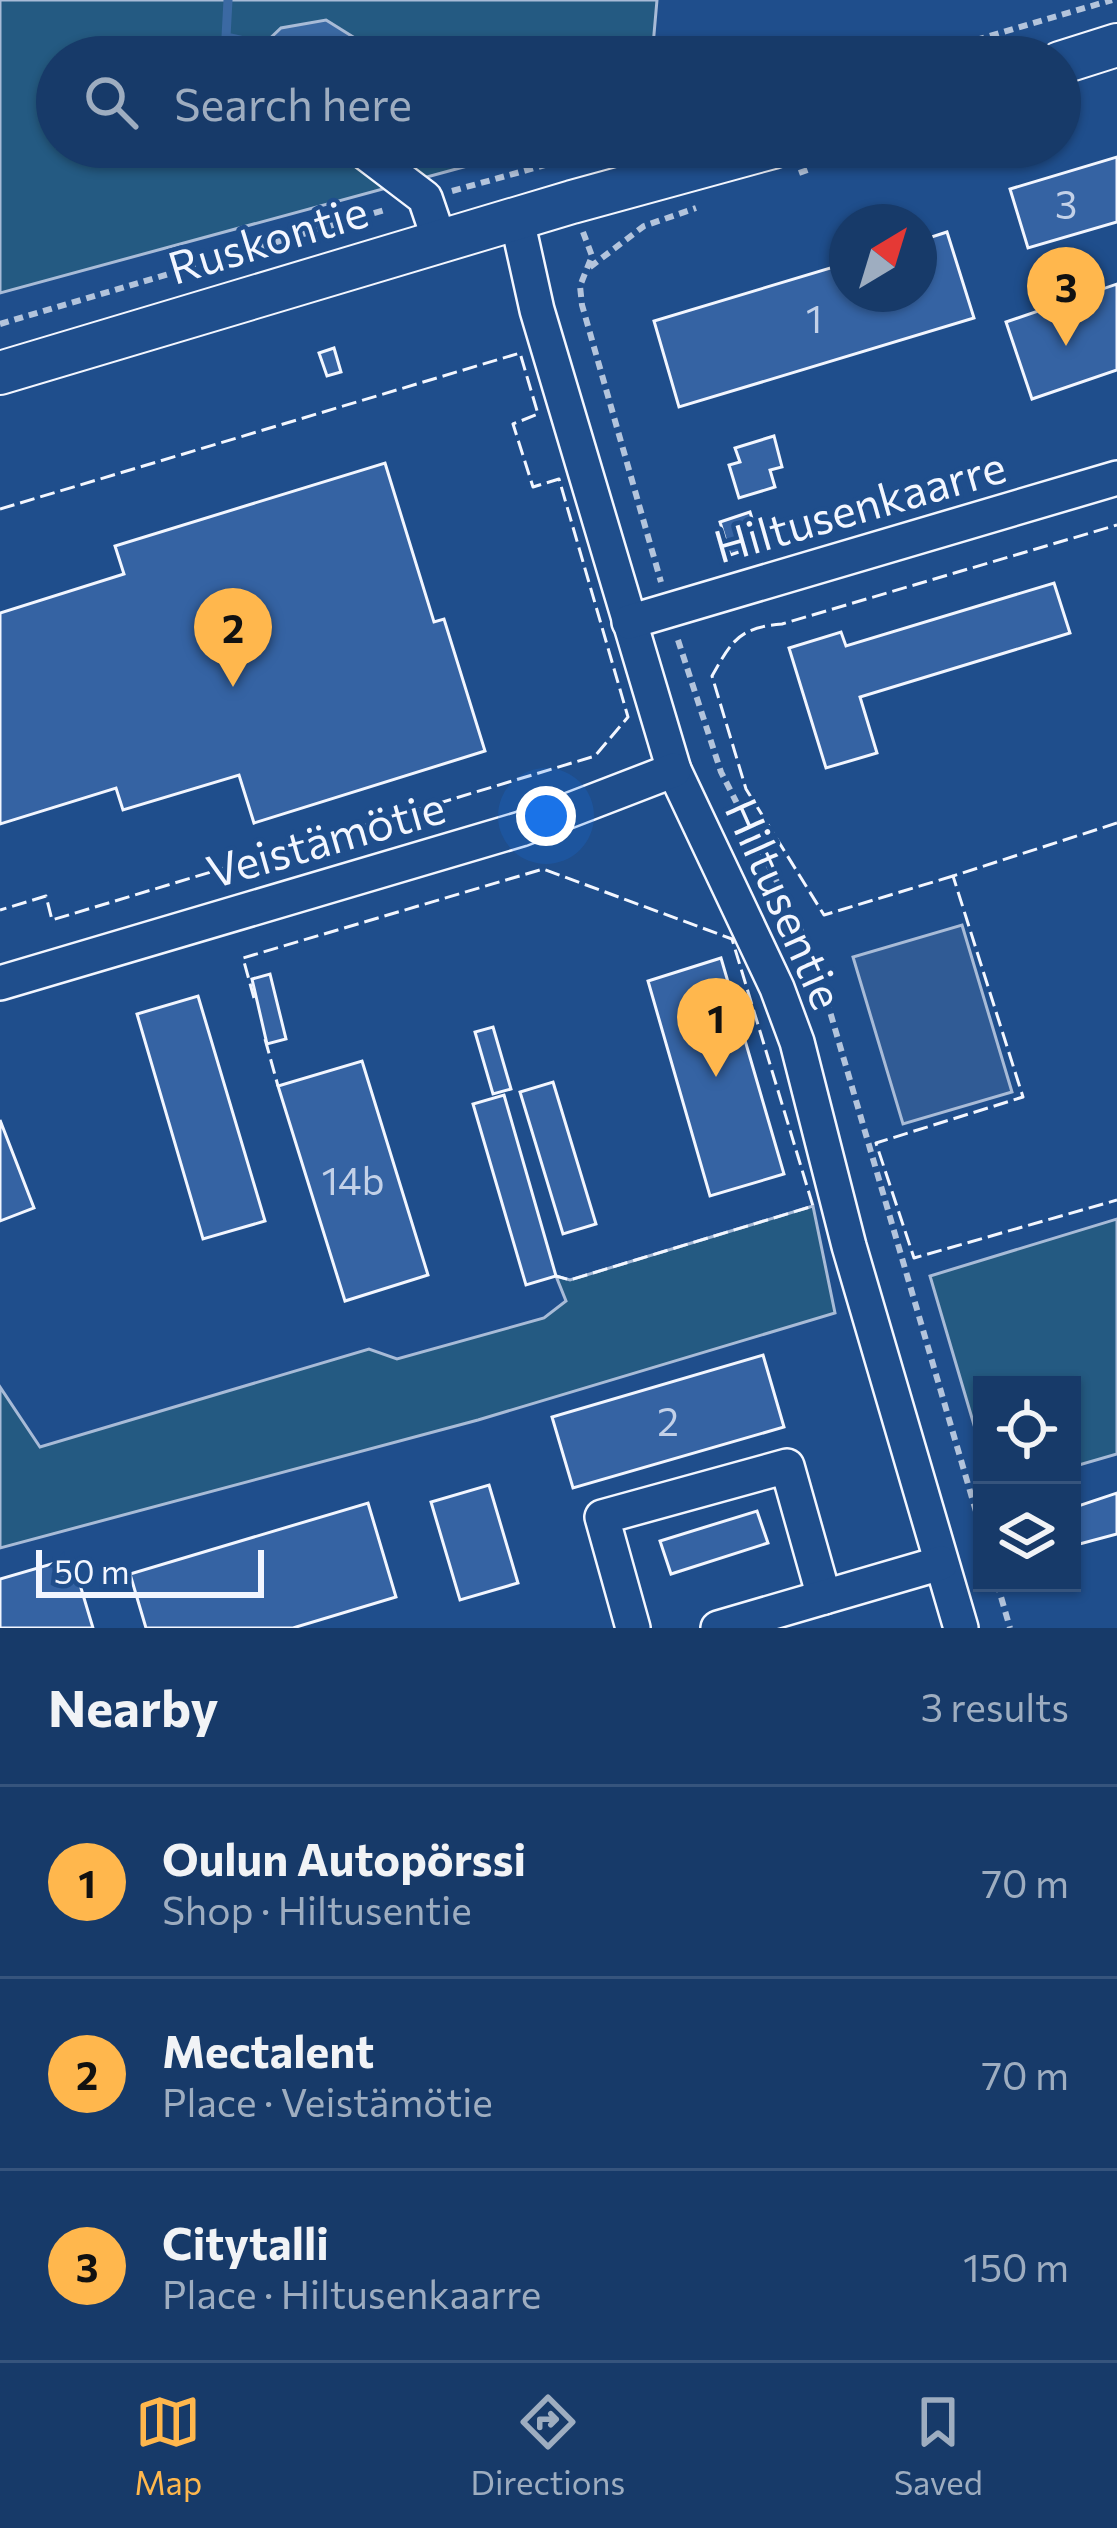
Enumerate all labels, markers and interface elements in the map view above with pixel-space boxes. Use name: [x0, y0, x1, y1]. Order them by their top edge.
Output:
search box: [36, 36, 1081, 168]
icon: search: [78, 69, 144, 135]
text: Search here: [174, 75, 412, 130]
house number: 3: [1055, 179, 1077, 227]
street label: Ruskontie: [161, 181, 373, 294]
north arrow: [829, 204, 937, 312]
pin: 3: [1027, 247, 1105, 346]
house number: 1: [806, 293, 822, 341]
street label: Hiltusenkaarre: [707, 437, 1011, 572]
pin: 2: [194, 588, 272, 687]
street label: Veistämötie: [200, 777, 451, 898]
your location: [516, 786, 576, 846]
street label: Hiltusentie: [716, 789, 857, 1017]
pin: 1: [677, 978, 755, 1077]
house number: 14b: [321, 1155, 385, 1203]
map controls: [973, 1376, 1081, 1592]
button: locate: [973, 1376, 1081, 1484]
house number: 2: [657, 1396, 679, 1444]
button: layers: [973, 1484, 1081, 1592]
scale bar: [36, 1544, 264, 1597]
text: 50 m: [54, 1550, 130, 1591]
text: Nearby: [48, 1675, 218, 1738]
text: 3 results: [921, 1682, 1069, 1730]
text: Oulun Autopörssi: [162, 1830, 526, 1885]
text: 1: [78, 1858, 96, 1906]
text: 70 m: [982, 1858, 1069, 1906]
text: Shop · Hiltusentie: [162, 1885, 472, 1933]
text: Mectalent: [162, 2022, 374, 2077]
text: 2: [76, 2050, 98, 2098]
text: 70 m: [982, 2050, 1069, 2098]
text: Place · Veistämötie: [162, 2077, 493, 2125]
text: Citytalli: [162, 2214, 329, 2269]
text: 3: [76, 2242, 98, 2290]
text: 150 m: [963, 2242, 1069, 2290]
text: Place · Hiltusenkaarre: [162, 2269, 541, 2317]
tab: Map: [134, 2389, 202, 2502]
tab: Directions: [471, 2389, 625, 2502]
tab: Saved: [894, 2389, 983, 2502]

